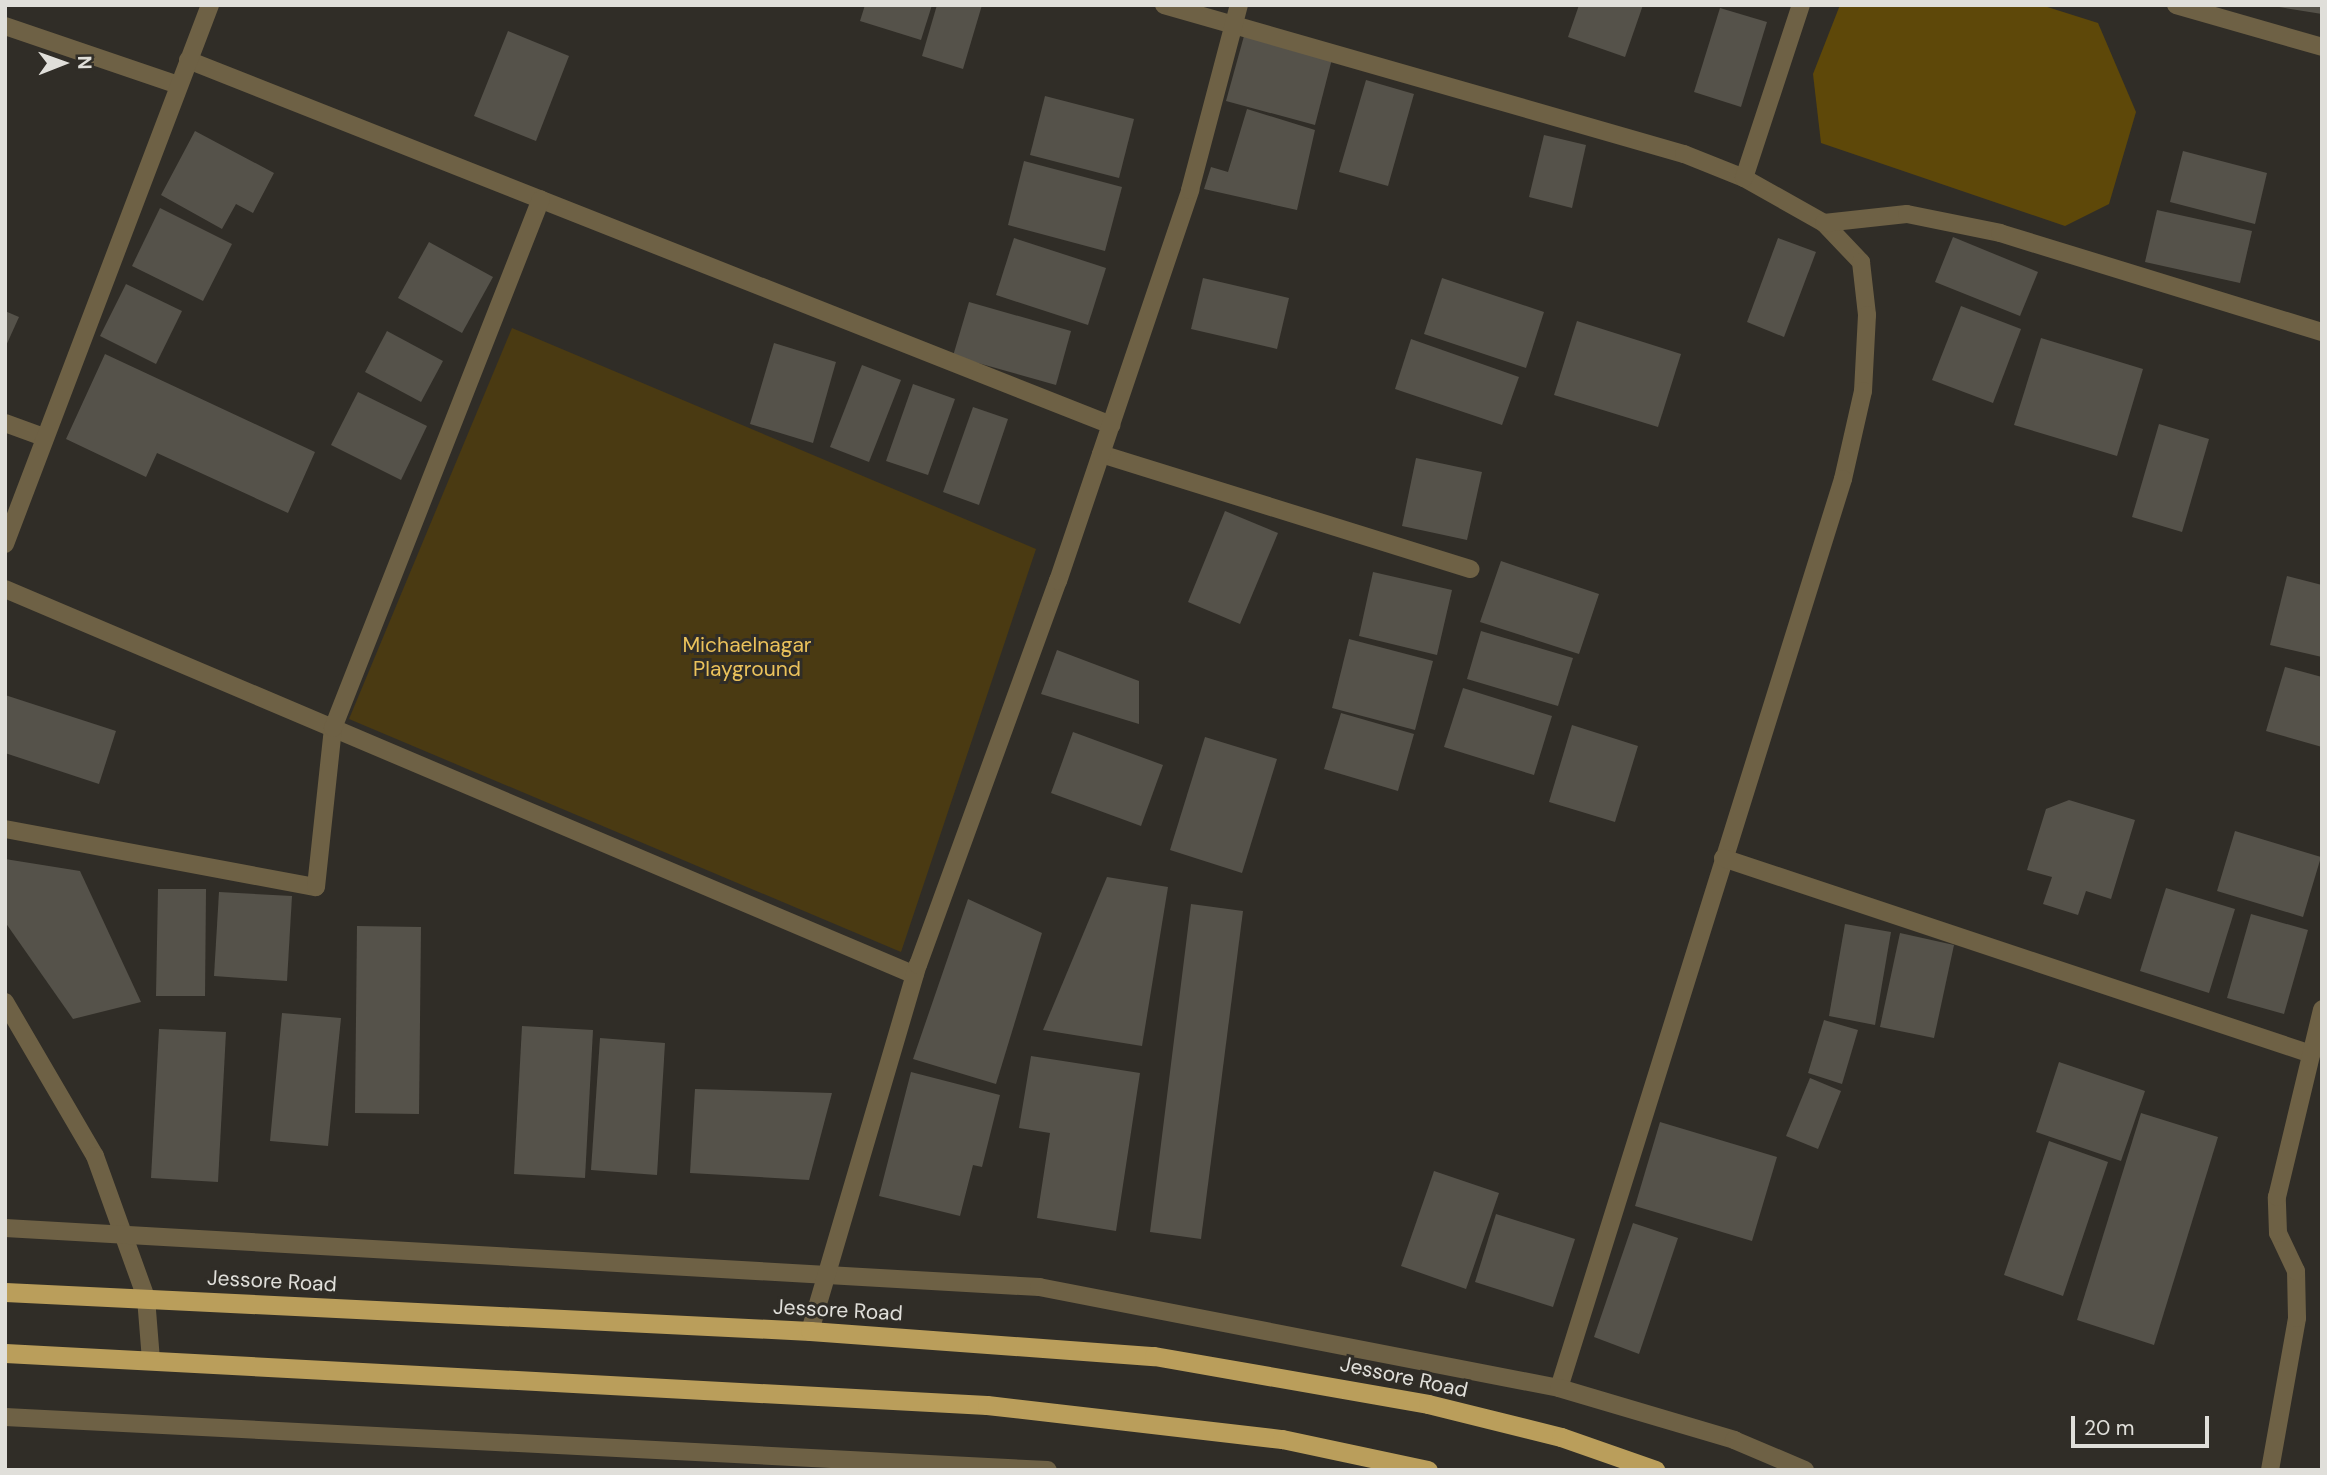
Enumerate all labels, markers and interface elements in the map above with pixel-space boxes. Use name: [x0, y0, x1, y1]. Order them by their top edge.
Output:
north arrow: [28, 28, 98, 98]
text: N: [72, 55, 97, 70]
park label: Michaelnagar Playground: [682, 632, 812, 682]
street label: Jessore Road: [207, 1265, 337, 1297]
street label: Jessore Road: [773, 1294, 903, 1326]
street label: Jessore Road: [1338, 1351, 1470, 1403]
scale bar: [2075, 1402, 2213, 1446]
text: 20 m: [2084, 1414, 2135, 1442]

